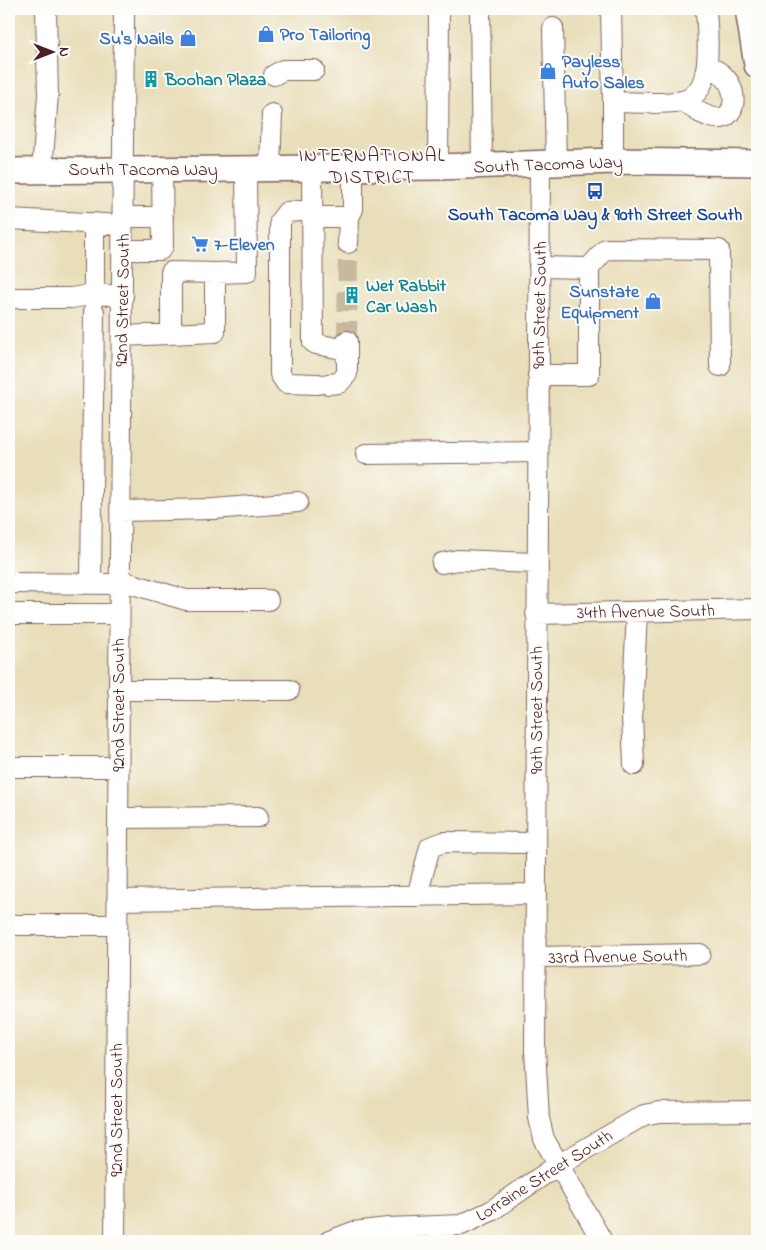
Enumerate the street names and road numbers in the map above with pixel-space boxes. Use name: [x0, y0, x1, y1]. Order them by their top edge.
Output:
street label: South Tacoma Way: [473, 150, 623, 182]
street label: South Tacoma Way: [68, 158, 218, 184]
street label: 92nd Street South: [110, 233, 138, 367]
street label: 90th Street South: [527, 241, 555, 369]
street label: 34th Avenue South: [577, 599, 715, 627]
street label: 92nd Street South: [107, 638, 133, 772]
street label: 90th Street South: [525, 646, 551, 774]
street label: 33rd Avenue South: [548, 944, 688, 972]
street label: 92nd Street South: [105, 1043, 131, 1177]
street label: Lorraine Street South: [472, 1124, 619, 1229]

